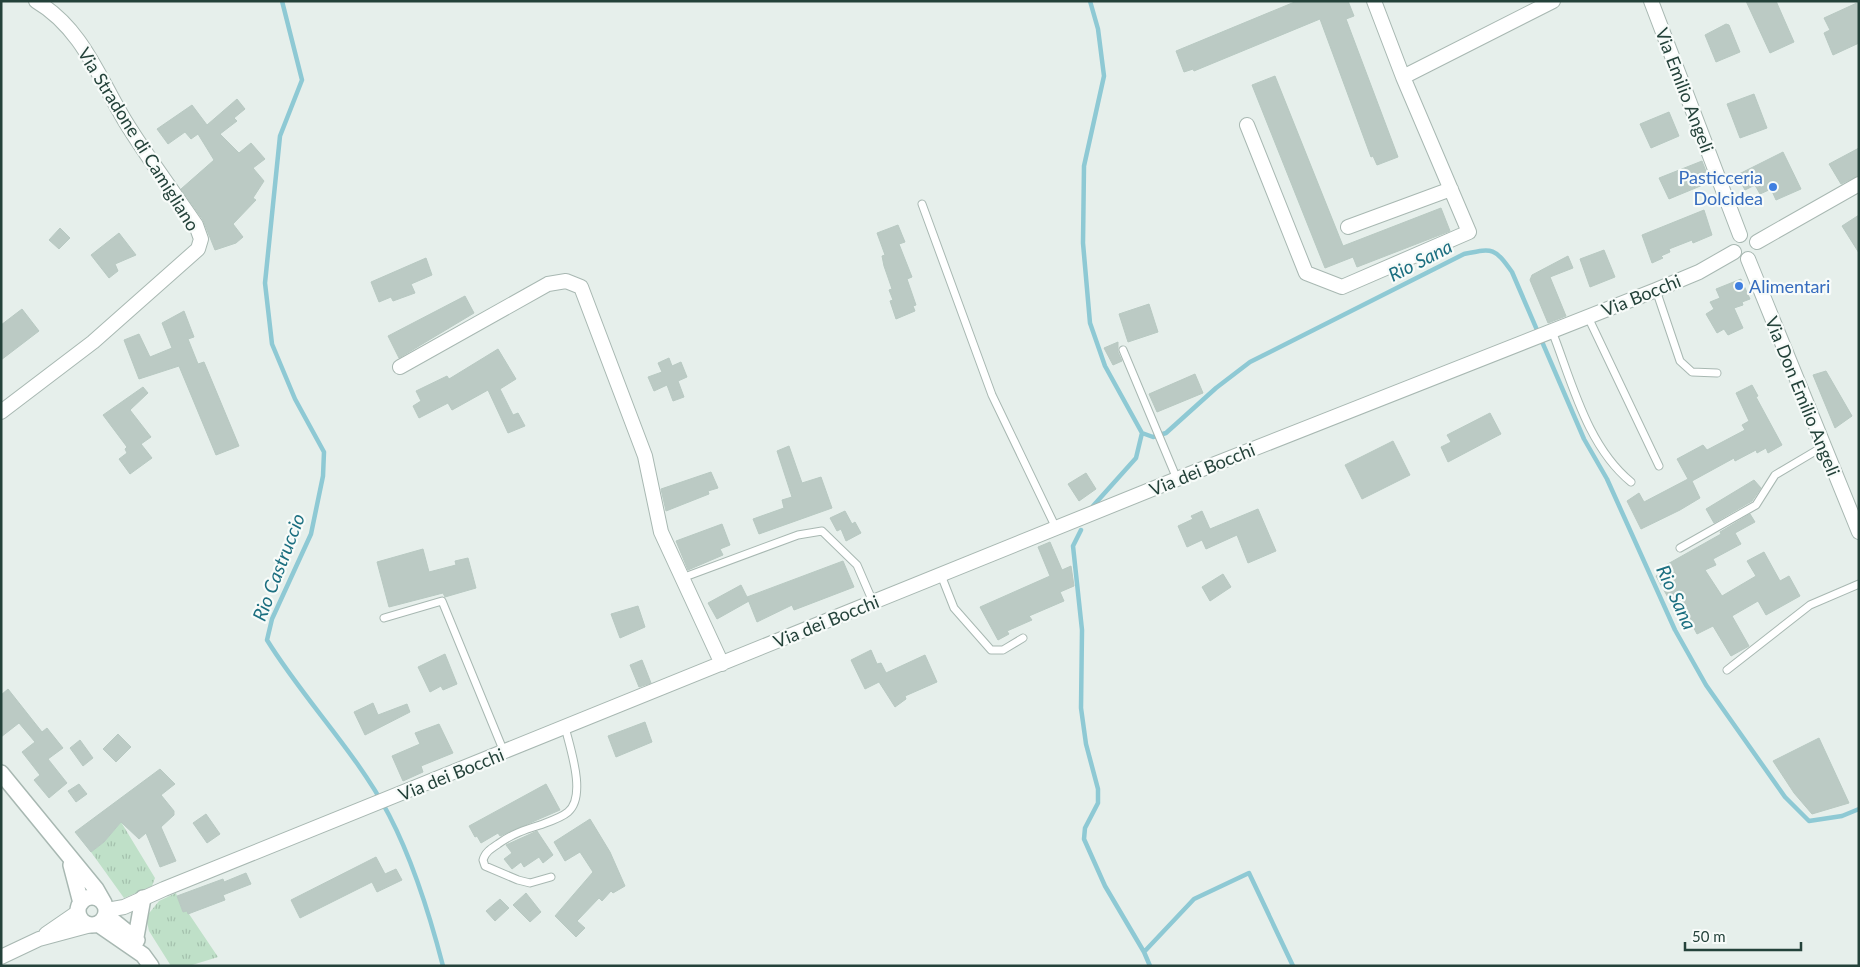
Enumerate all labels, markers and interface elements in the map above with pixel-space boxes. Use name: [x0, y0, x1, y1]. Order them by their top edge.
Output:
street label: Via Emilio Angeli: [1651, 25, 1719, 155]
street label: Via Stradone di Camigliano: [74, 43, 204, 235]
place label: Pasticceria Dolcidea: [1678, 166, 1763, 209]
marker: Pasticceria Dolcidea: [1767, 181, 1779, 193]
water label: Rio Sana: [1384, 234, 1456, 286]
street label: Via Bocchi: [1598, 269, 1684, 321]
place label: Alimentari: [1749, 275, 1830, 297]
marker: Alimentari: [1733, 280, 1745, 292]
street label: Via Don Emilio Angeli: [1761, 313, 1845, 479]
street label: Via dei Bocchi: [1146, 438, 1258, 500]
water label: Rio Castruccio: [247, 510, 309, 624]
water label: Rio Sana: [1652, 561, 1702, 633]
street label: Via dei Bocchi: [770, 590, 882, 652]
street label: Via dei Bocchi: [395, 743, 507, 805]
scale bar: [1685, 920, 1801, 952]
text: 50 m: [1692, 927, 1726, 945]

